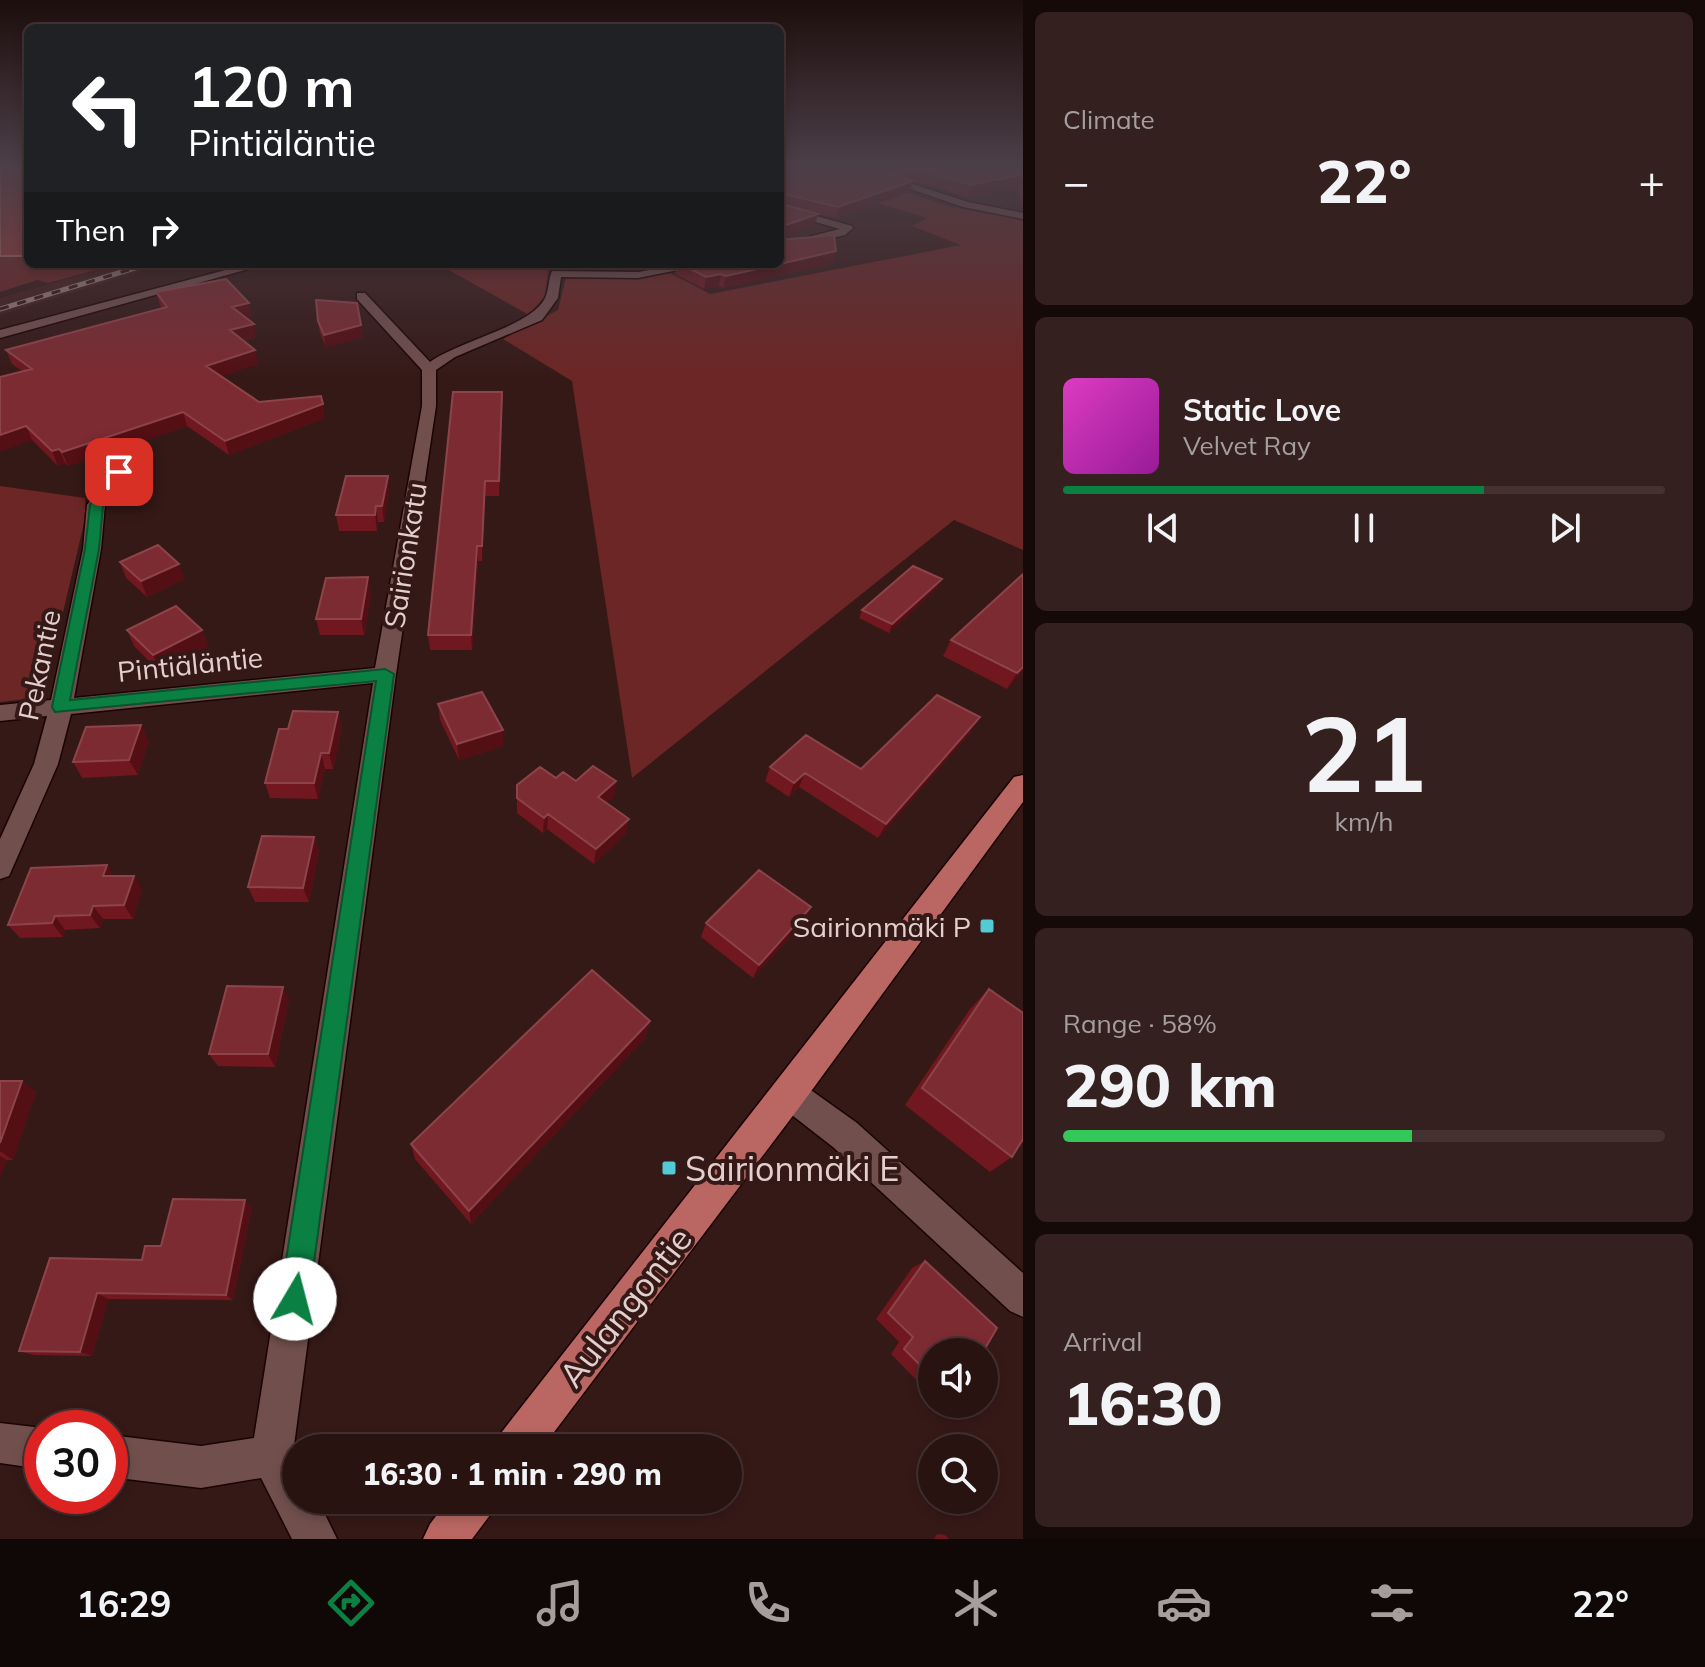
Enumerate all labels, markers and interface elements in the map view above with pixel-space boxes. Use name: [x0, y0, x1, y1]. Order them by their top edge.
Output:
text: 120 m: [188, 51, 355, 121]
icon: left: [56, 56, 160, 160]
text: Climate: [1063, 103, 1155, 136]
text: Pintiäläntie: [188, 120, 376, 165]
text: 22°: [1316, 143, 1412, 218]
text: −: [1063, 154, 1089, 209]
text: +: [1639, 154, 1665, 209]
icon: right: [142, 208, 186, 252]
text: Then: [56, 211, 126, 249]
text: Static Love: [1183, 391, 1341, 429]
text: Velvet Ray: [1183, 429, 1311, 462]
pin: [85, 438, 153, 506]
icon: arrive: [97, 450, 141, 494]
street label: Sairionkatu: [376, 480, 434, 630]
icon: previous: [1141, 506, 1185, 550]
icon: pause: [1342, 506, 1386, 550]
icon: next: [1543, 506, 1587, 550]
street label: Pekantie: [10, 607, 68, 723]
street label: Pintiäläntie: [116, 639, 264, 689]
text: 21: [1302, 687, 1426, 818]
text: km/h: [1335, 805, 1393, 838]
place label: Sairionmäki P: [793, 909, 971, 944]
marker: Sairionmäki P: [978, 917, 996, 935]
text: Range · 58%: [1063, 1007, 1217, 1040]
text: 290 km: [1063, 1047, 1277, 1122]
place label: Sairionmäki E: [685, 1147, 899, 1190]
marker: Sairionmäki E: [660, 1159, 678, 1177]
street label: Aulangontie: [549, 1218, 701, 1396]
position arrow: [253, 1257, 337, 1341]
text: Arrival: [1063, 1325, 1143, 1358]
map controls: [918, 1338, 998, 1514]
button: sound: [918, 1338, 998, 1418]
text: 16:30: [1063, 1365, 1223, 1440]
speed limit sign: 30: [24, 1410, 128, 1514]
button: search: [918, 1434, 998, 1514]
text: 16:30 · 1 min · 290 m: [362, 1455, 662, 1493]
icon: directions: [323, 1575, 379, 1631]
icon: music: [532, 1575, 588, 1631]
icon: phone: [740, 1575, 796, 1631]
icon: climate: [948, 1575, 1004, 1631]
icon: car: [1156, 1575, 1212, 1631]
icon: filters: [1364, 1575, 1420, 1631]
text: 16:29: [76, 1581, 171, 1626]
text: 22°: [1572, 1581, 1629, 1626]

